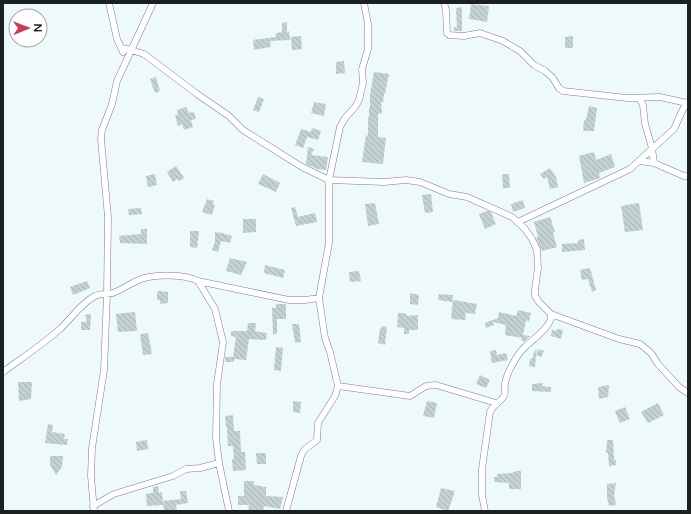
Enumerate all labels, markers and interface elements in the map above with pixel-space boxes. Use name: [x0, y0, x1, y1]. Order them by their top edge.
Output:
north arrow: [8, 8, 48, 48]
text: N: [31, 23, 44, 32]

